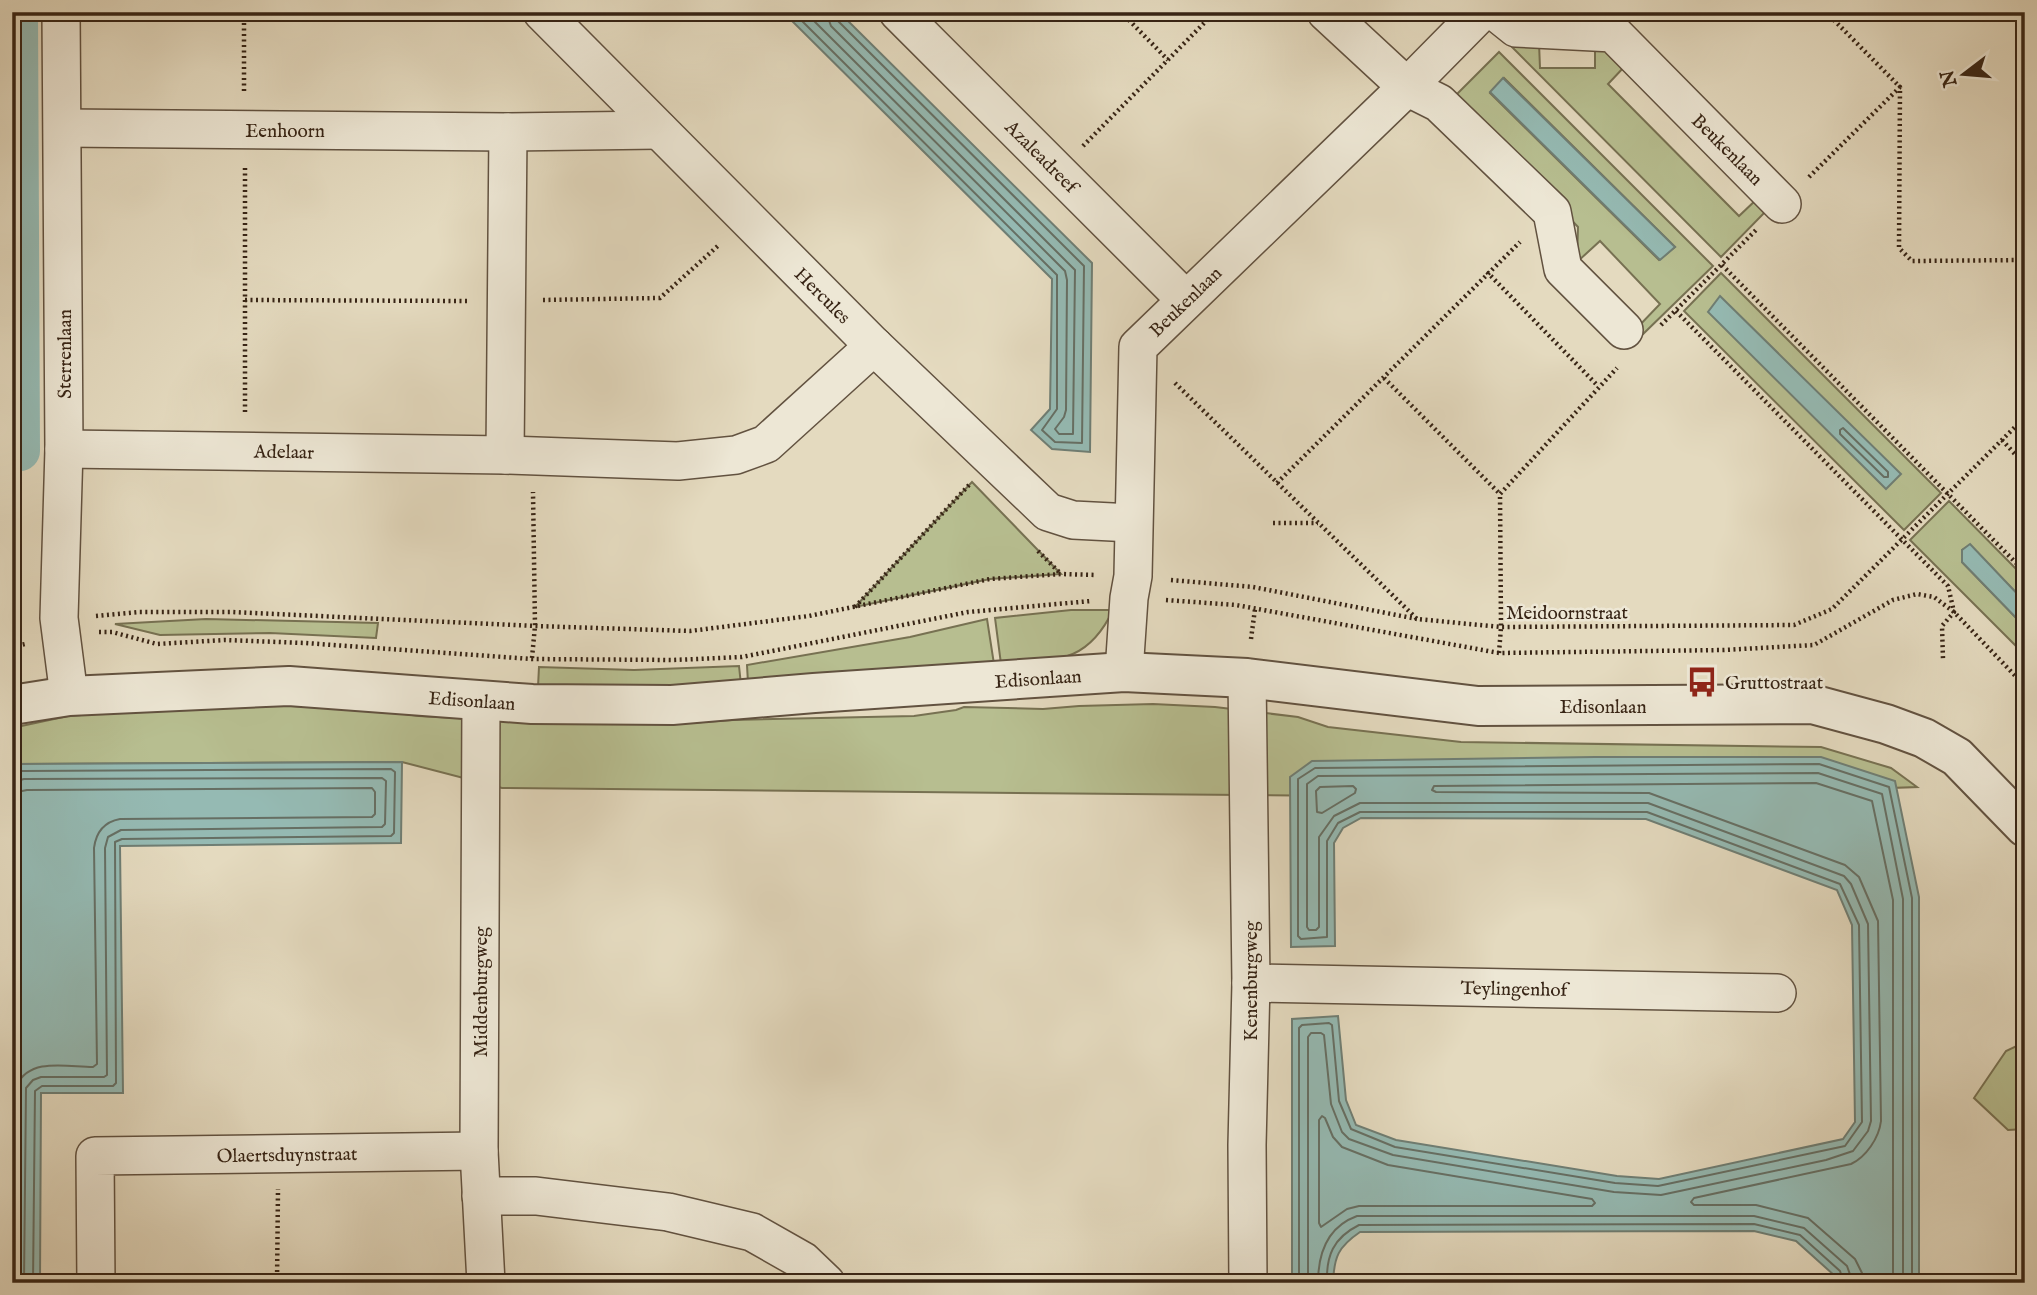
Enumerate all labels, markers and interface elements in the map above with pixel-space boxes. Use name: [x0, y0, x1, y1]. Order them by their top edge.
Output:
north arrow: [1928, 38, 1998, 108]
text: N: [1936, 66, 1964, 90]
street label: Beukenlaan: [1686, 109, 1768, 191]
street label: Azaleadreef: [998, 115, 1084, 201]
street label: Eenhoorn: [245, 120, 325, 144]
street label: Beukenlaan: [1145, 262, 1228, 343]
street label: Hercules: [788, 263, 855, 330]
street label: Sterrenlaan: [54, 309, 78, 399]
street label: Adelaar: [253, 440, 314, 466]
street label: Meidoornstraat: [1506, 602, 1629, 626]
street label: Edisonlaan: [994, 665, 1082, 695]
bus stop icon: Gruttostraat: [1685, 665, 1719, 699]
place label: Gruttostraat: [1725, 672, 1824, 696]
street label: Edisonlaan: [428, 687, 516, 717]
street label: Edisonlaan: [1559, 696, 1647, 720]
street label: Kenenburgweg: [1240, 920, 1264, 1041]
street label: Middenburgweg: [470, 926, 494, 1057]
street label: Teylingenhof: [1460, 977, 1571, 1003]
street label: Olaertsduynstraat: [217, 1143, 358, 1169]

